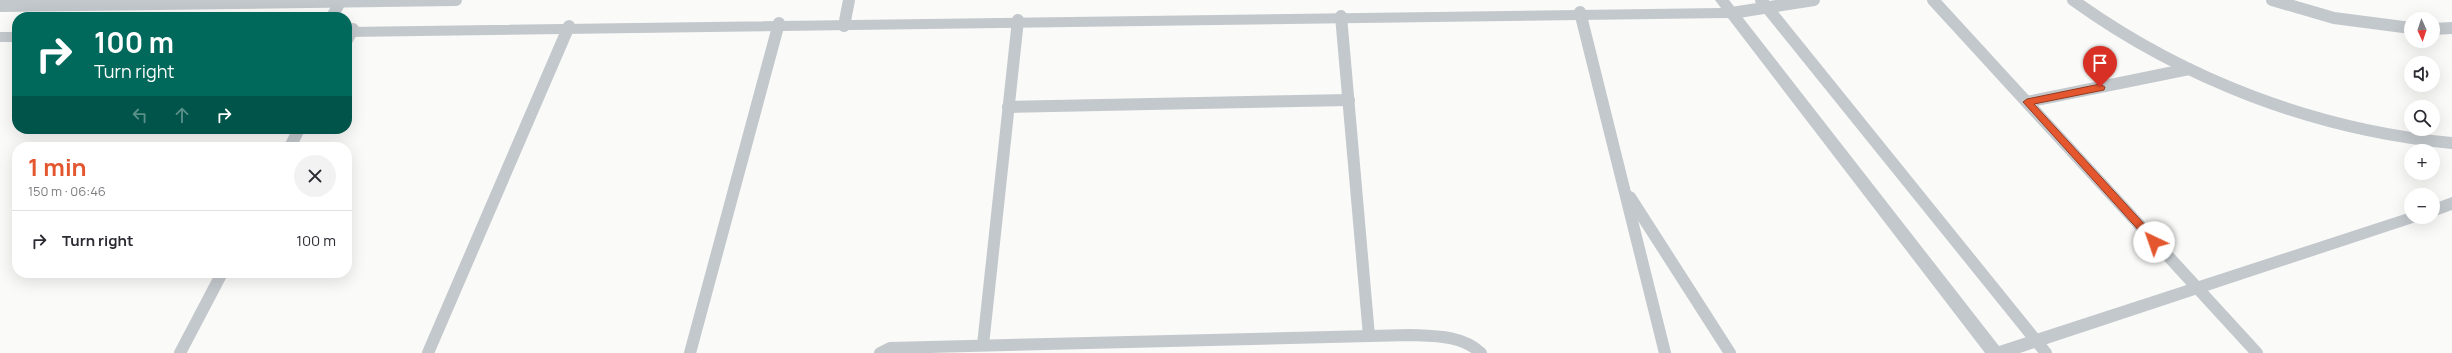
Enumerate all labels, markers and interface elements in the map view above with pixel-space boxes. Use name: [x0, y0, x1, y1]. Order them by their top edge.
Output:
north arrow: [2404, 12, 2440, 48]
map controls: [2404, 12, 2440, 224]
text: 100 m: [94, 23, 174, 61]
icon: right: [28, 28, 80, 80]
pin: [2083, 46, 2117, 87]
icon: arrive: [2089, 52, 2111, 74]
button: sound: [2404, 56, 2440, 92]
text: Turn right: [94, 59, 175, 83]
button: search: [2404, 100, 2440, 136]
icon: left: [129, 104, 151, 126]
icon: ahead: [171, 104, 193, 126]
icon: right: [213, 104, 235, 126]
button: +: [2404, 144, 2440, 180]
text: 1 min: [28, 150, 87, 183]
button: close: [294, 155, 336, 197]
text: 150 m · 06:46: [28, 182, 106, 200]
button: −: [2404, 188, 2440, 224]
position arrow: [2133, 221, 2175, 263]
icon: right: [28, 230, 50, 252]
text: Turn right: [62, 230, 133, 251]
text: 100 m: [296, 230, 336, 251]

